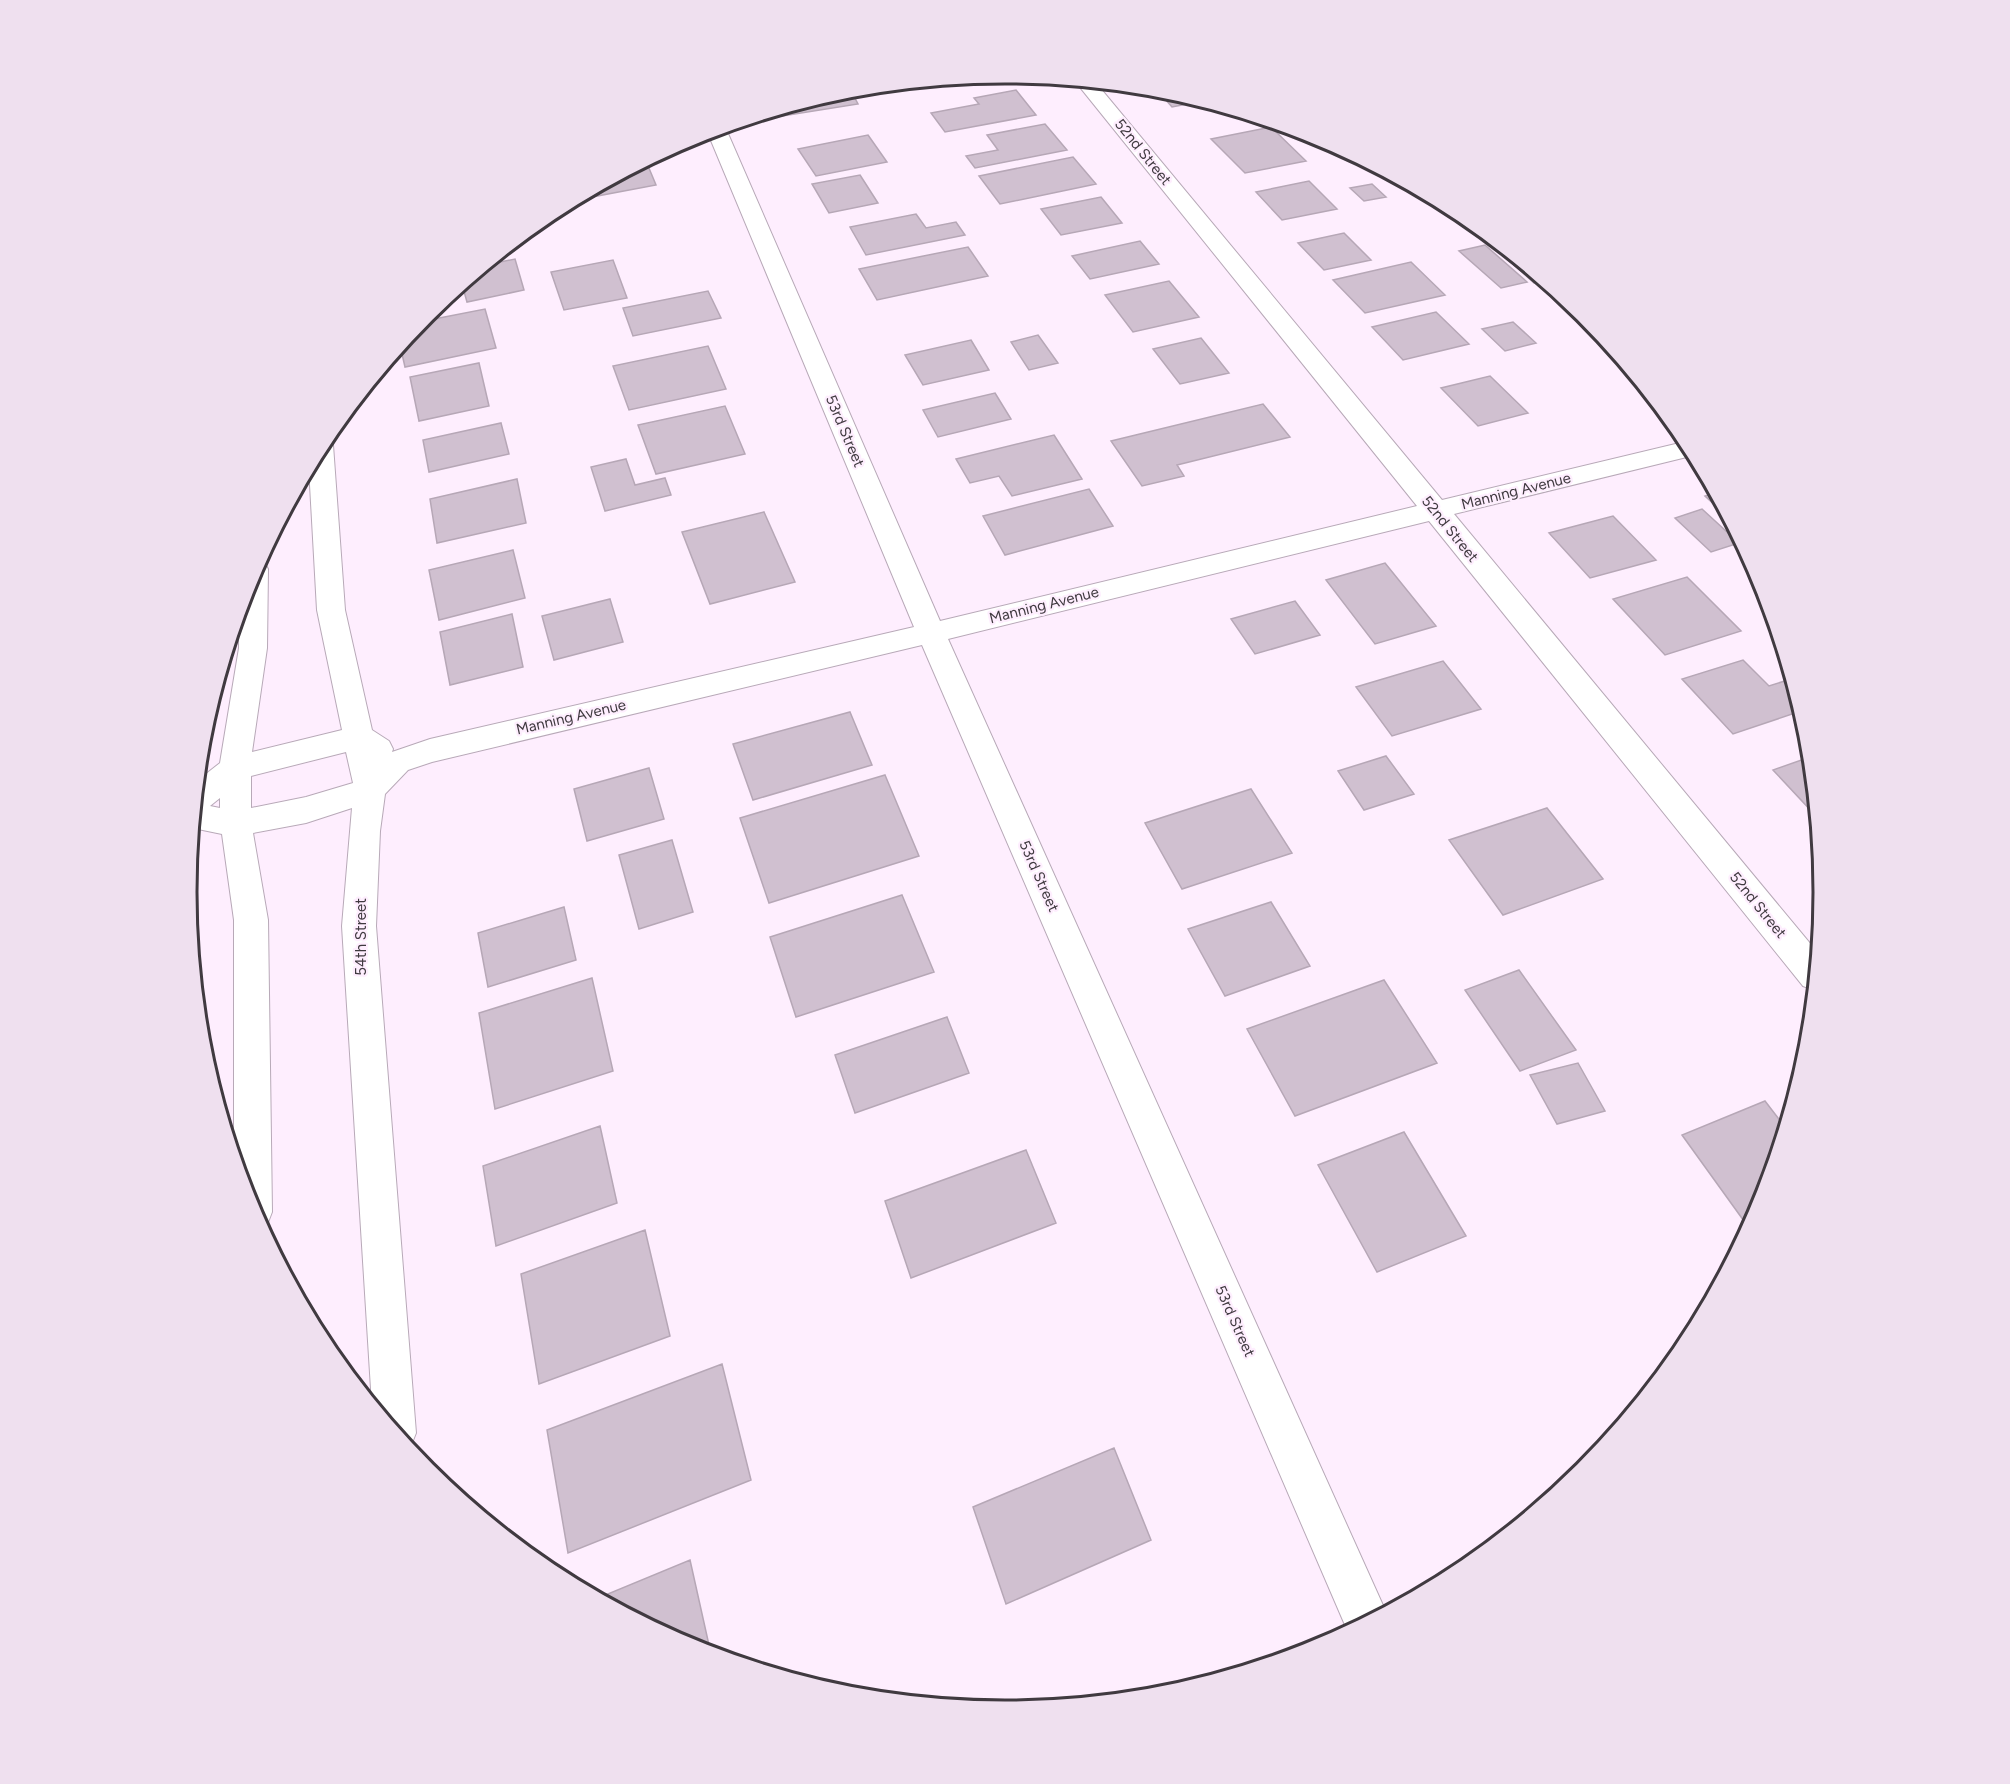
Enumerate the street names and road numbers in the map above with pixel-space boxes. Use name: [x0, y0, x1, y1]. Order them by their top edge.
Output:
street label: 52nd Street: [1111, 115, 1175, 189]
street label: 53rd Street: [822, 392, 868, 470]
street label: Manning Avenue: [1459, 469, 1573, 513]
street label: 52nd Street: [1418, 492, 1482, 566]
street label: Manning Avenue: [987, 583, 1101, 627]
street label: Manning Avenue: [514, 696, 628, 738]
street label: 53rd Street: [1015, 837, 1063, 915]
street label: 52nd Street: [1726, 868, 1790, 942]
street label: 54th Street: [352, 898, 370, 976]
street label: 53rd Street: [1211, 1282, 1259, 1360]

